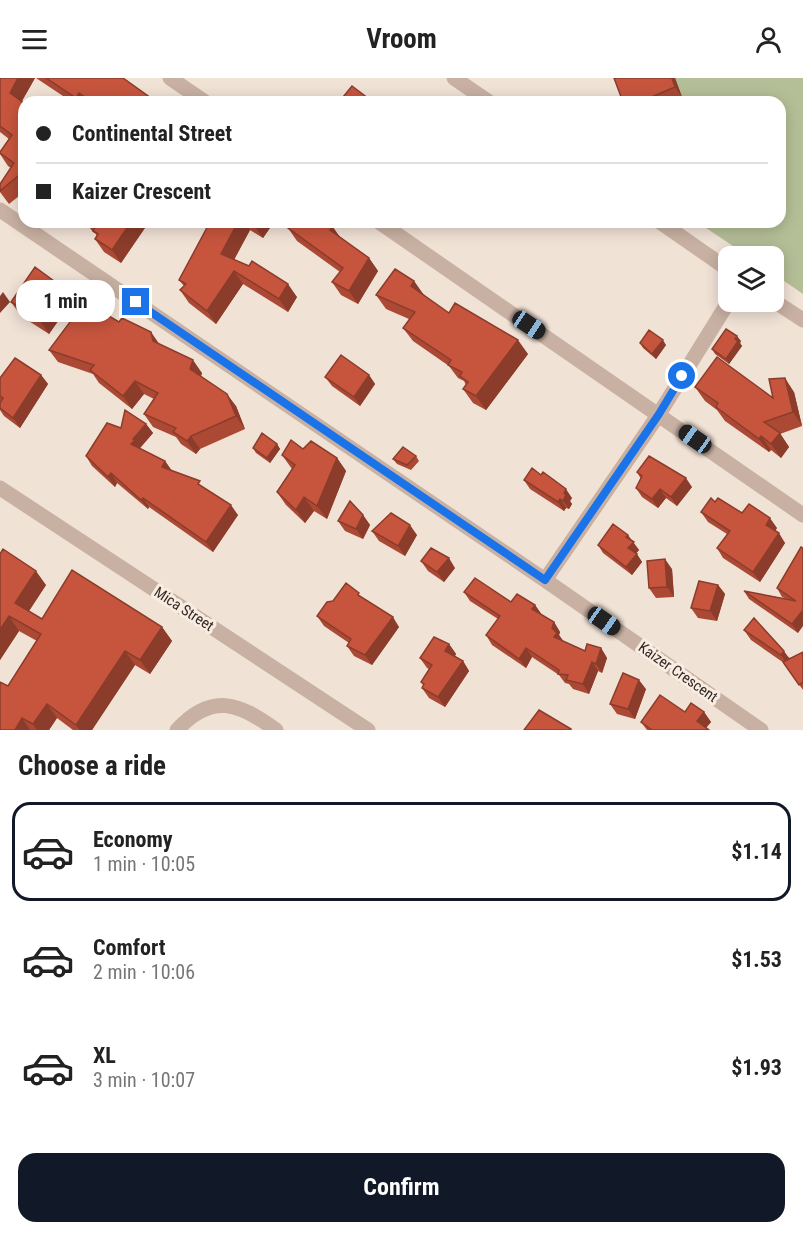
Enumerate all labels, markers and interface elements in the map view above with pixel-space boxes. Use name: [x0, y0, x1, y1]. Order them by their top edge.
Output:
icon: menu: [18, 23, 51, 56]
text: Vroom: [366, 23, 437, 55]
icon: person: [752, 23, 785, 56]
text: Continental Street: [72, 121, 232, 146]
text: Kaizer Crescent: [72, 179, 211, 204]
map controls: [718, 246, 784, 312]
button: layers: [718, 246, 784, 312]
callout: 1 min: [16, 281, 115, 323]
route end: [122, 288, 149, 315]
text: 1 min: [43, 289, 88, 313]
car: [509, 307, 549, 343]
route start: [668, 362, 695, 389]
car: [675, 421, 715, 457]
street label: Mica Street: [151, 583, 217, 635]
car: [584, 603, 624, 639]
street label: Kaizer Crescent: [635, 638, 721, 706]
text: Choose a ride: [18, 750, 166, 782]
icon: car: [21, 825, 75, 879]
text: Economy: [93, 827, 173, 852]
text: $1.14: [731, 839, 782, 864]
text: 1 min · 10:05: [93, 852, 195, 876]
icon: car: [21, 933, 75, 987]
text: Comfort: [93, 935, 166, 960]
text: $1.53: [731, 947, 782, 972]
text: 2 min · 10:06: [93, 960, 195, 984]
icon: car: [21, 1041, 75, 1095]
text: XL: [93, 1043, 116, 1068]
text: $1.93: [731, 1055, 782, 1080]
text: 3 min · 10:07: [93, 1068, 195, 1092]
button: Confirm: [18, 1153, 785, 1222]

